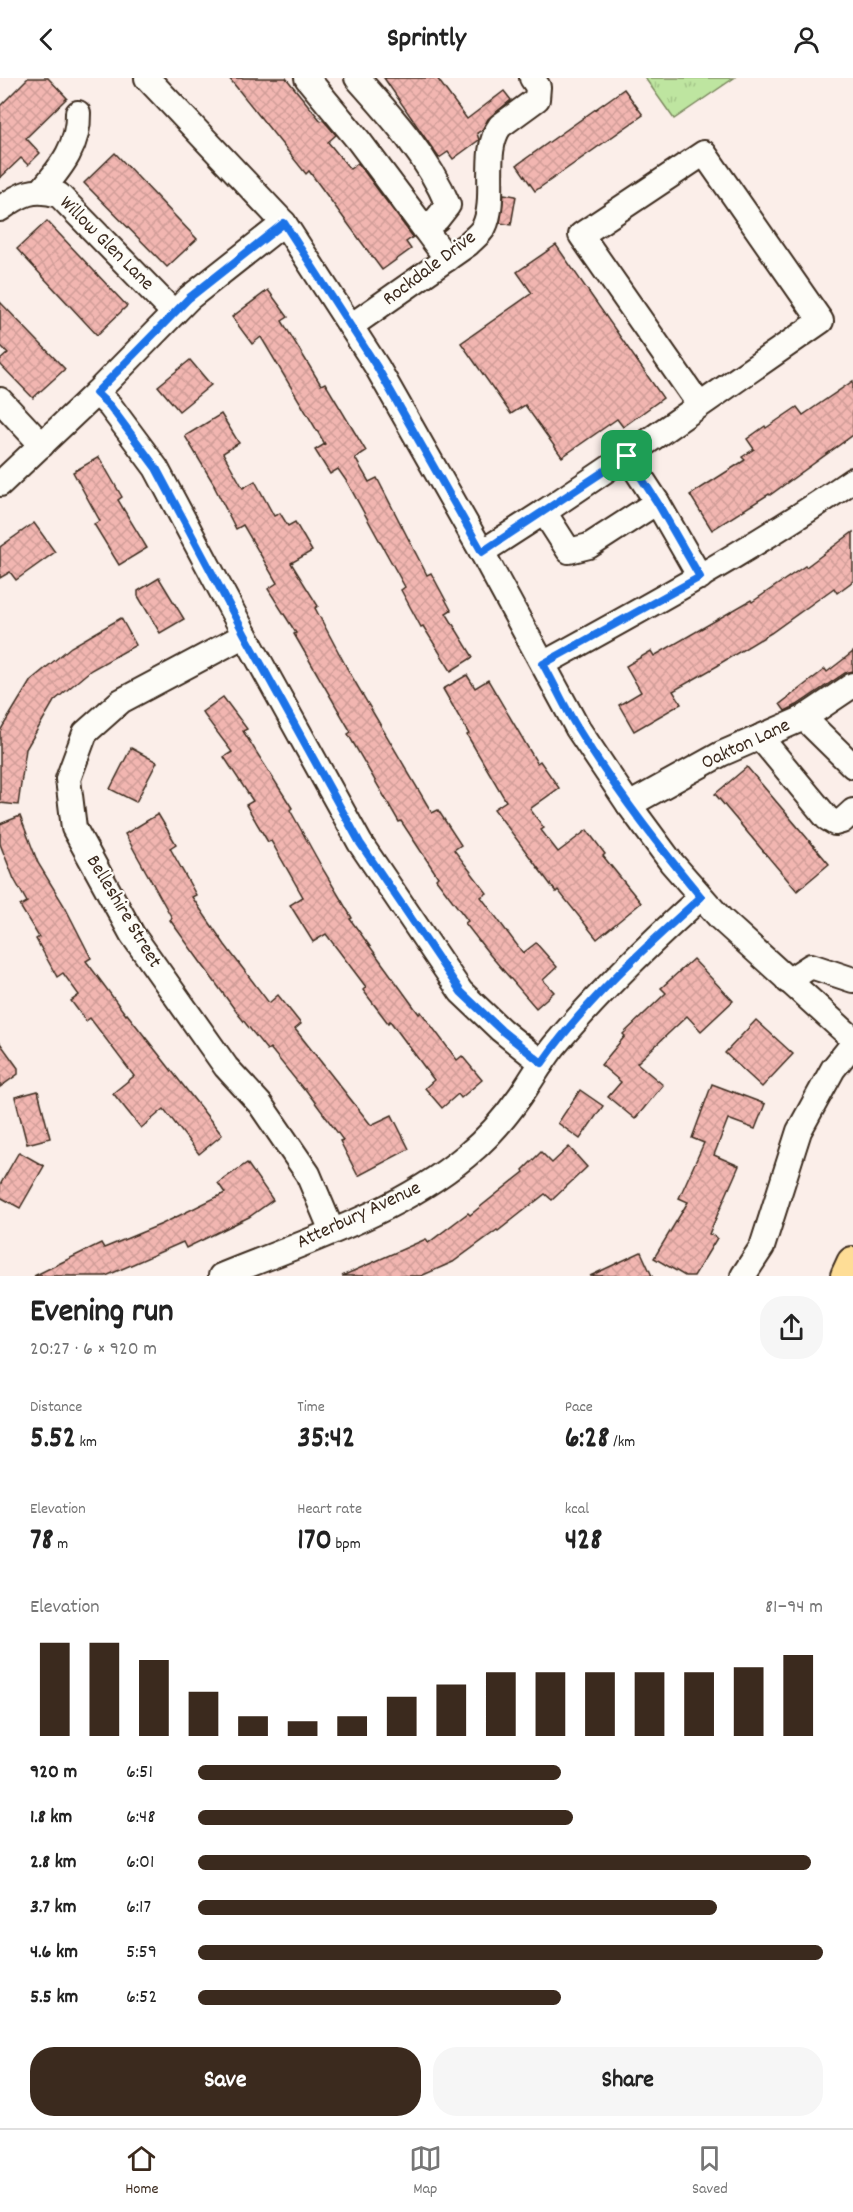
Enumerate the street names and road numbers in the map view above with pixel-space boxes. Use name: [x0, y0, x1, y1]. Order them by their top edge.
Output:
street label: Willow Glen Lane: [52, 190, 160, 298]
street label: Rockdale Drive: [378, 225, 483, 313]
street label: Oakton Lane: [697, 712, 795, 778]
street label: Belleshire Street: [78, 850, 168, 974]
street label: Atterbury Avenue: [292, 1175, 426, 1257]

